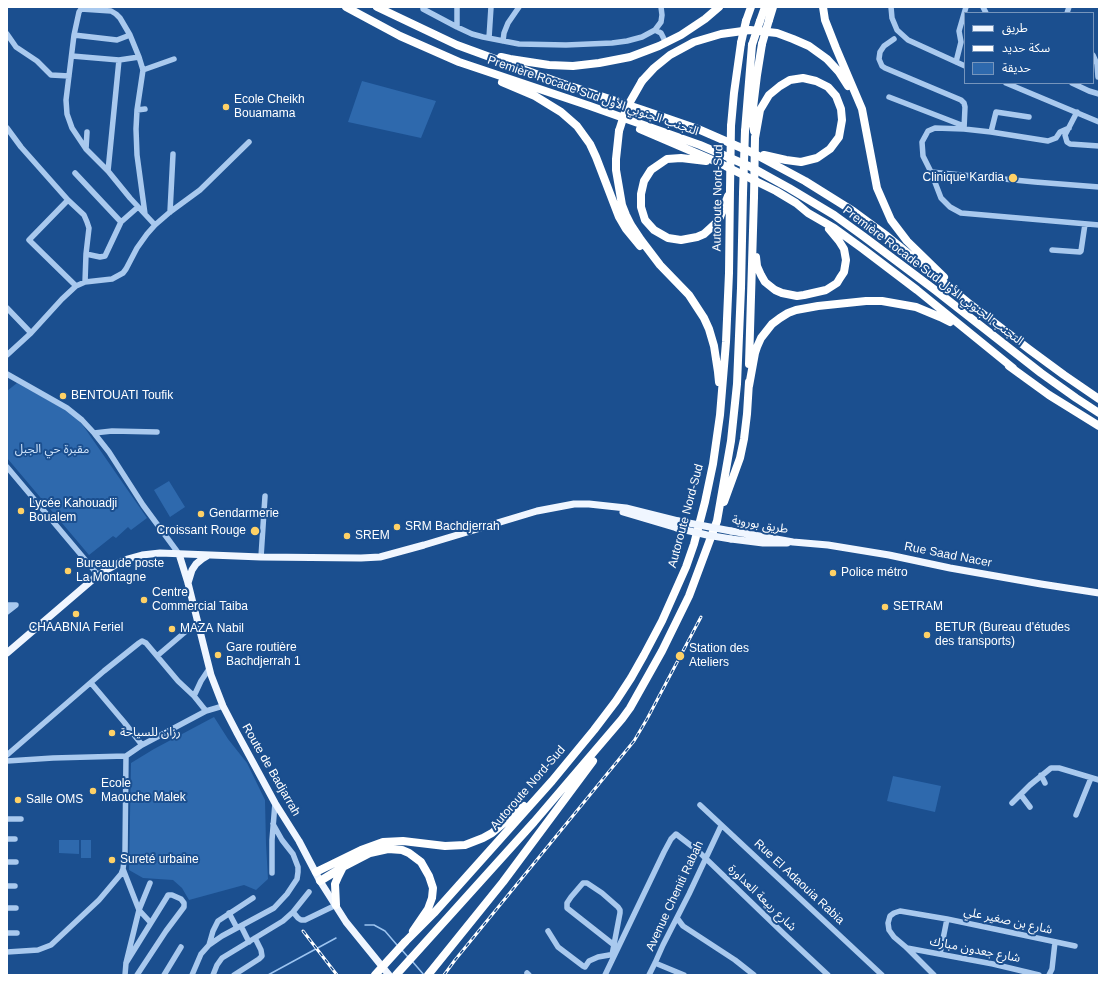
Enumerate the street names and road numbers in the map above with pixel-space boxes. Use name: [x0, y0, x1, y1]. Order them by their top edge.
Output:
street label: Première Rocade Sud التجنب الجنوبي الأول: [486, 53, 700, 139]
street label: Autoroute Nord-Sud: [710, 145, 726, 251]
street label: Première Rocade Sud التجنب الجنوبي الأول: [840, 203, 1026, 349]
street label: Autoroute Nord-Sud: [665, 463, 707, 569]
street label: طريق بوروبة: [731, 513, 789, 537]
street label: Rue Saad Nacer: [903, 539, 993, 571]
street label: Route de Badjarrah: [239, 721, 303, 819]
street label: Autoroute Nord-Sud: [488, 743, 568, 833]
street label: Rue El Adaouia Rabia: [751, 836, 847, 928]
street label: Avenue Cheniti Rabah: [643, 839, 707, 953]
street label: شارع ربيعة العداورة: [725, 862, 799, 934]
street label: شارع بن صغير علي: [962, 905, 1054, 937]
street label: شارع جعدون مبارك: [929, 934, 1021, 966]

